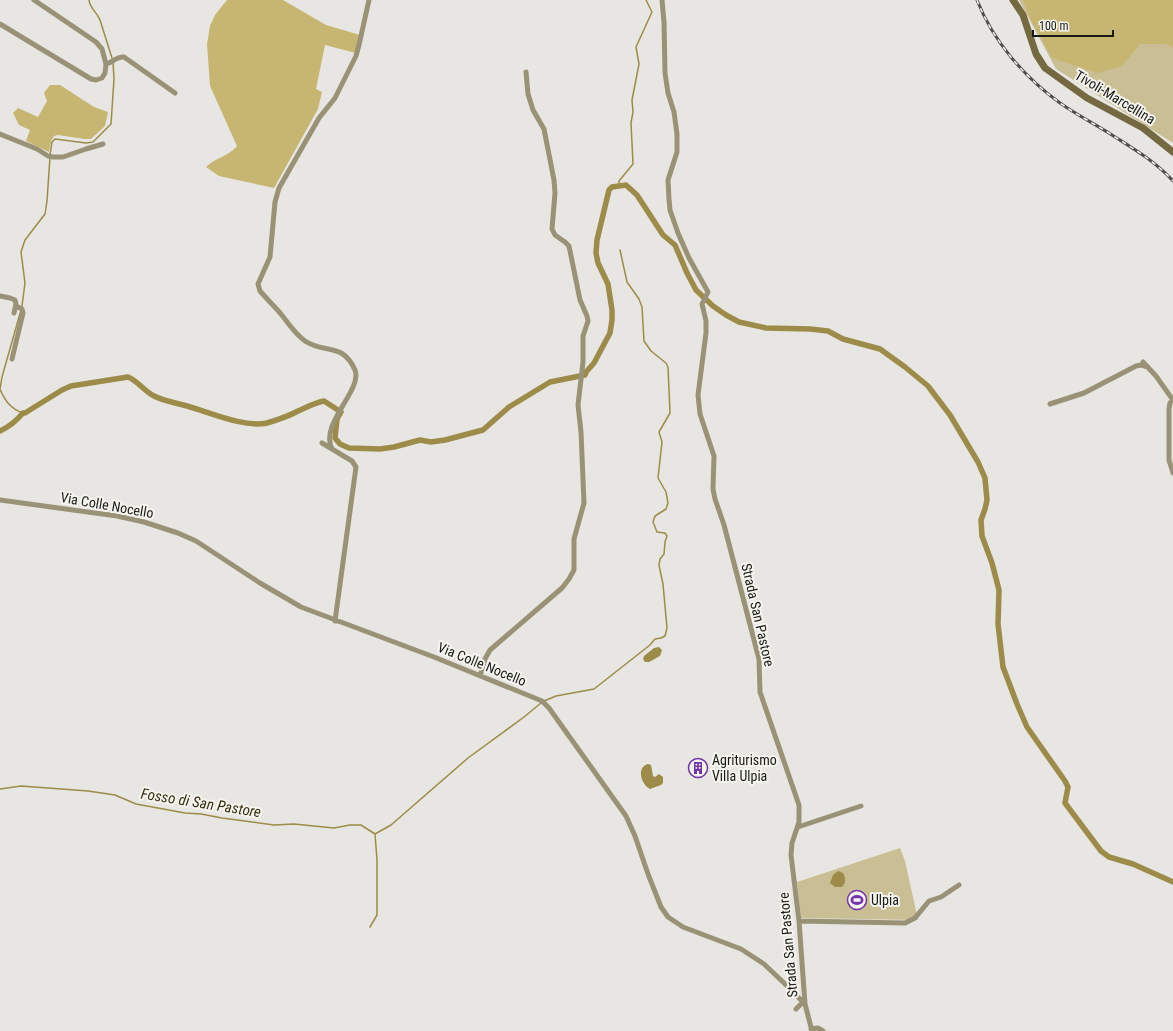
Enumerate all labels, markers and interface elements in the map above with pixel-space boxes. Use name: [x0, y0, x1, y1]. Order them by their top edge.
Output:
scale bar: [1033, 12, 1113, 38]
text: 100 m: [1039, 19, 1069, 33]
street label: Tivoli-Marcellina: [1072, 67, 1158, 127]
street label: Via Colle Nocello: [59, 489, 155, 521]
street label: Strada San Pastore: [738, 562, 778, 669]
street label: Via Colle Nocello: [435, 639, 529, 689]
place label: Agriturismo Villa Ulpia: [712, 752, 777, 784]
building icon: Agriturismo Villa Ulpia: [687, 757, 709, 779]
water label: Fosso di San Pastore: [140, 785, 262, 821]
sports icon: Ulpia: [846, 889, 868, 911]
street label: Strada San Pastore: [775, 891, 801, 998]
place label: Ulpia: [871, 892, 899, 908]

